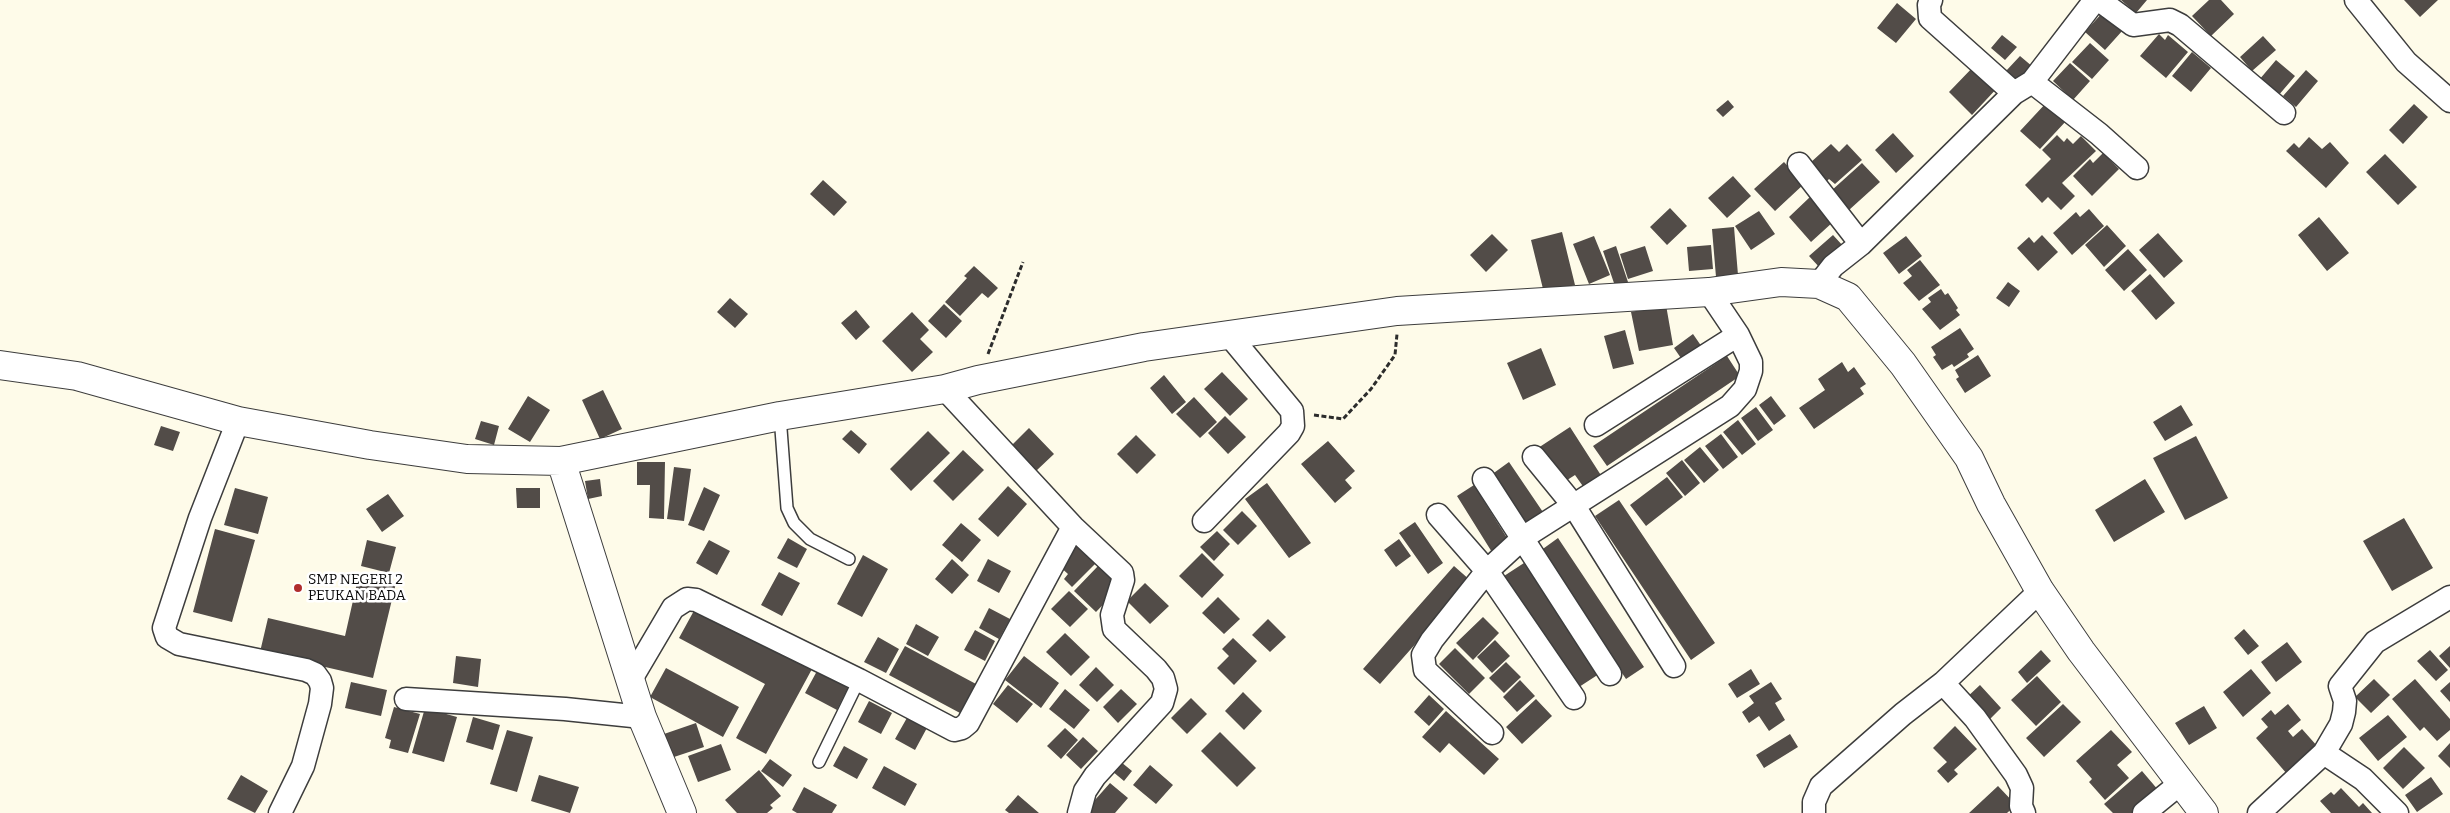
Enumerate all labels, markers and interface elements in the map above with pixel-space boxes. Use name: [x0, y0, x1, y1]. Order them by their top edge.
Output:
place label: SMP NEGERI 2 PEUKAN BADA: [308, 572, 406, 604]
marker: SMP NEGERI 2 PEUKAN BADA: [292, 582, 304, 594]

